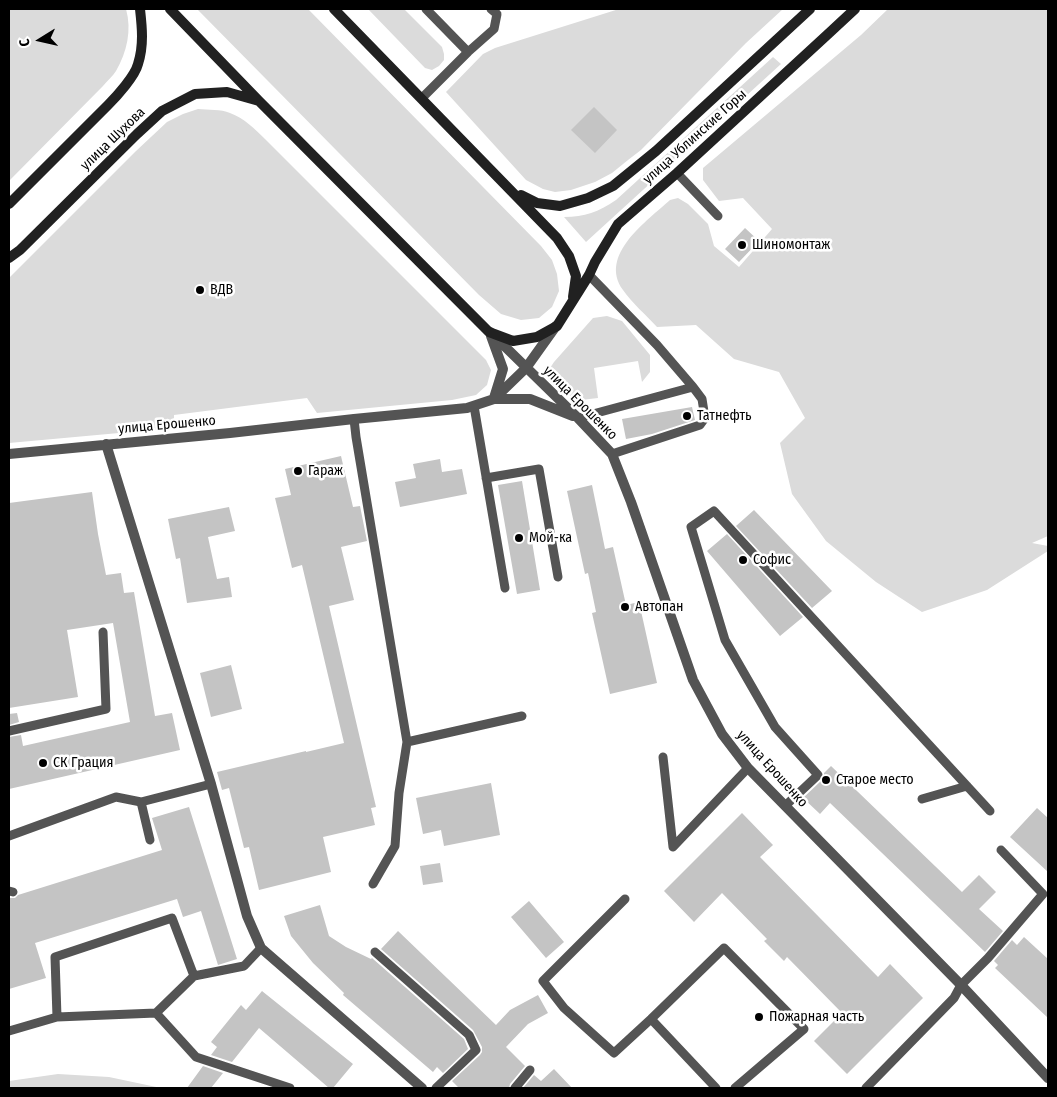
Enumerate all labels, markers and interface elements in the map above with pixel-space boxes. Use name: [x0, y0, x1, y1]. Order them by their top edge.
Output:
north arrow: [15, 15, 65, 65]
text: С: [16, 38, 34, 48]
street label: улица Ублинские Горы: [640, 86, 750, 188]
street label: улица Шухова: [77, 104, 149, 174]
place label: Шиномонтаж: [752, 237, 830, 253]
marker: Шиномонтаж: [736, 239, 748, 251]
place label: ВДВ: [210, 282, 233, 298]
marker: ВДВ: [194, 284, 206, 296]
street label: улица Ерошенко: [539, 362, 621, 444]
place label: Татнефть: [697, 408, 752, 424]
marker: Татнефть: [681, 410, 693, 422]
street label: улица Ерошенко: [117, 412, 217, 438]
place label: Гараж: [308, 463, 343, 479]
marker: Гараж: [292, 465, 304, 477]
place label: Мой-ка: [529, 530, 572, 546]
marker: Мой-ка: [513, 532, 525, 544]
place label: Софис: [753, 552, 791, 568]
marker: Софис: [737, 554, 749, 566]
place label: Автопан: [635, 599, 684, 615]
marker: Автопан: [619, 601, 631, 613]
street label: улица Ерошенко: [733, 727, 811, 811]
place label: СК Грация: [53, 755, 113, 771]
marker: СК Грация: [37, 757, 49, 769]
place label: Старое место: [836, 772, 914, 788]
marker: Старое место: [820, 774, 832, 786]
place label: Пожарная часть: [769, 1009, 864, 1025]
marker: Пожарная часть: [753, 1011, 765, 1023]

